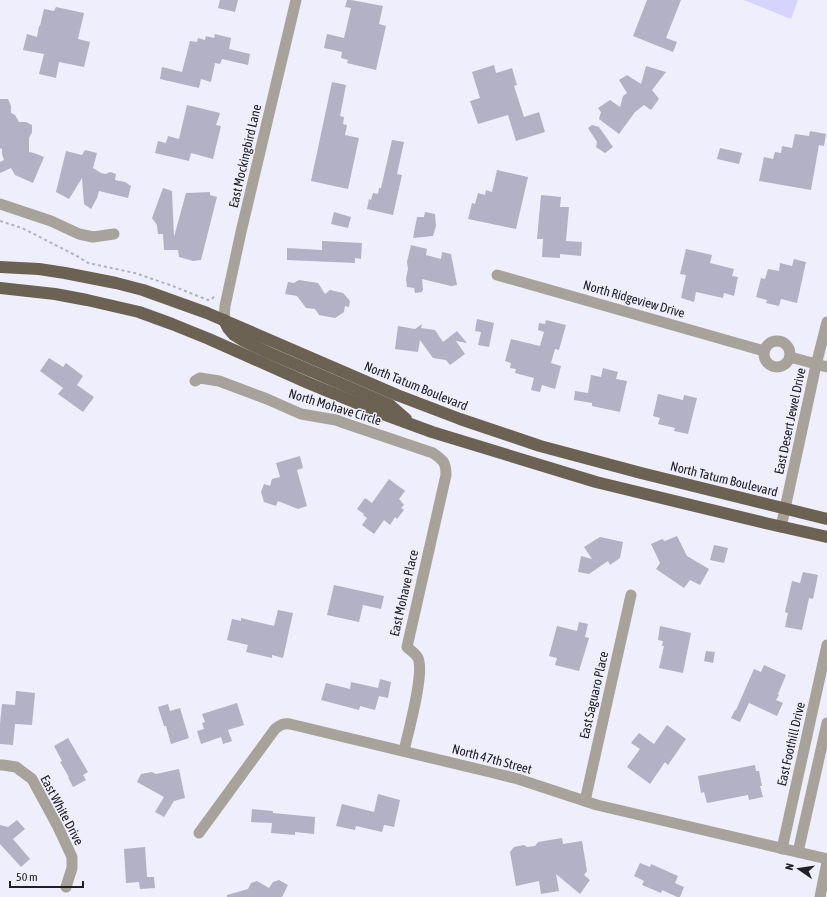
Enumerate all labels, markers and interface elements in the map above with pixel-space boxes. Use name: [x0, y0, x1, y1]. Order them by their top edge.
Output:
street label: East Mockingbird Lane: [226, 103, 264, 209]
street label: North Ridgeview Drive: [581, 277, 687, 321]
street label: North Tatum Boulevard: [362, 358, 470, 414]
street label: East Desert Jewel Drive: [771, 366, 809, 476]
street label: North Mohave Circle: [287, 386, 383, 428]
street label: North Tatum Boulevard: [669, 458, 779, 500]
street label: East Mohave Place: [387, 548, 421, 638]
street label: East Saguaro Place: [577, 650, 611, 740]
street label: East Foothill Drive: [774, 700, 808, 788]
street label: North 47th Street: [451, 741, 534, 777]
street label: East White Drive: [37, 773, 87, 848]
north arrow: [779, 849, 819, 889]
text: N: [783, 862, 796, 871]
scale bar: [10, 863, 83, 889]
text: 50 m: [16, 870, 38, 884]

